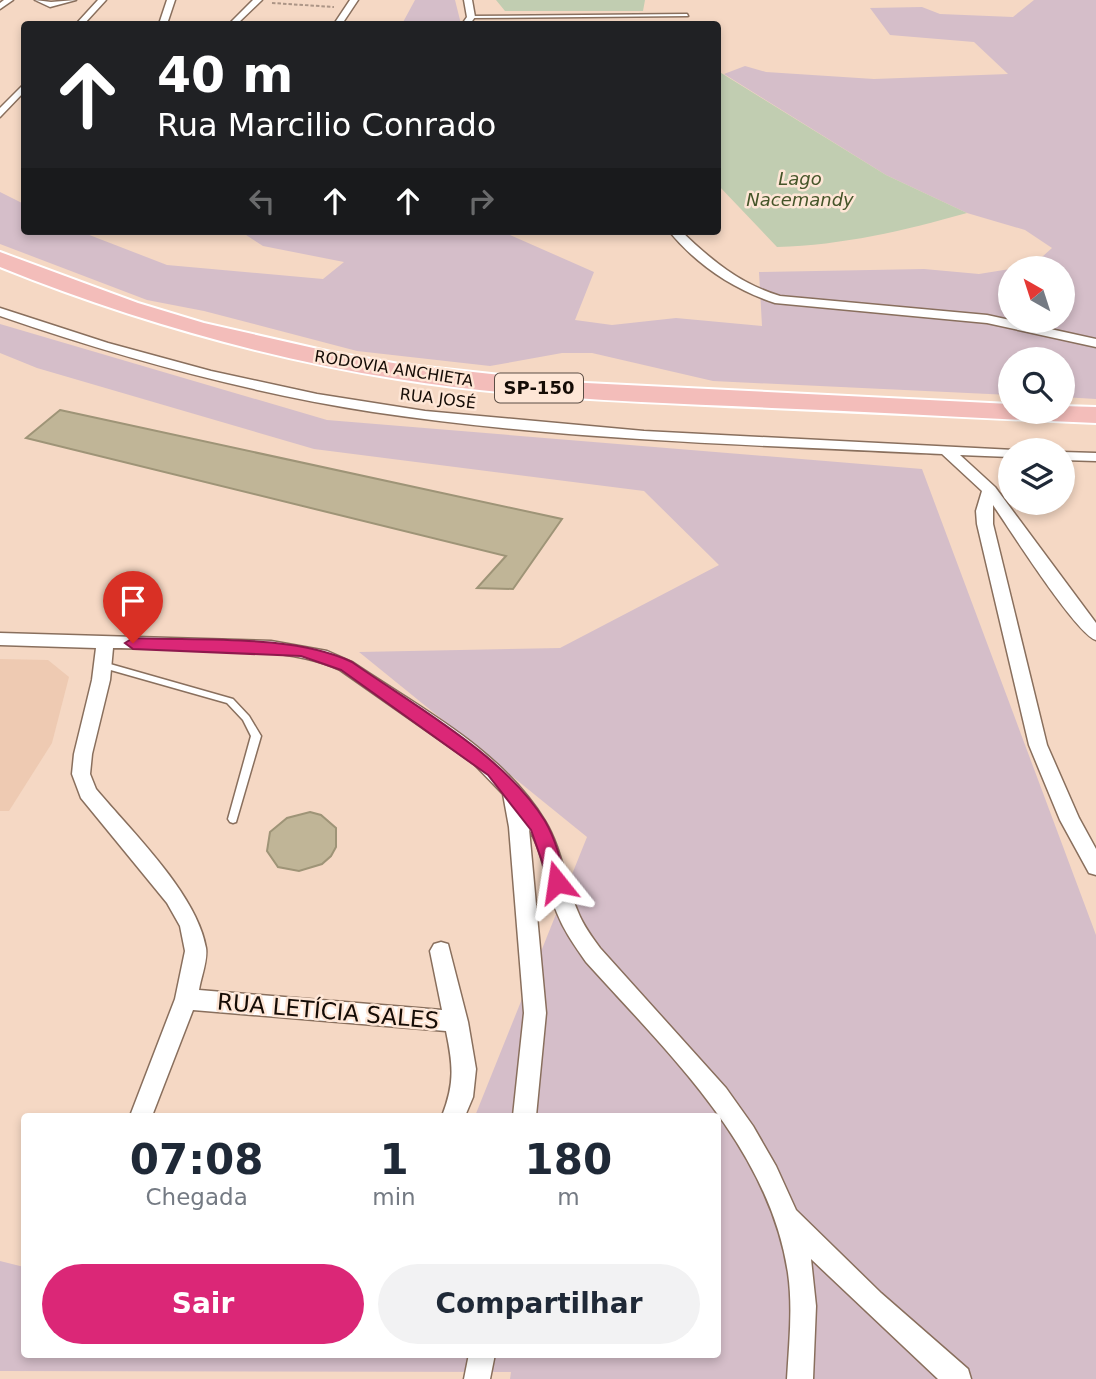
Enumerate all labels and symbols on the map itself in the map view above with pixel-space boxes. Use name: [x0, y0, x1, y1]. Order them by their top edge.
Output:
water label: Lago Nacemandy: [746, 168, 854, 210]
north arrow: [998, 256, 1074, 332]
street label: RODOVIA ANCHIETA: [313, 347, 475, 390]
road number: SP-150: [495, 374, 583, 402]
street label: RUA JOSÉ: [399, 384, 477, 413]
pin: [103, 571, 163, 643]
position arrow: [520, 845, 594, 919]
street label: RUA LETÍCIA SALES: [216, 987, 440, 1034]

